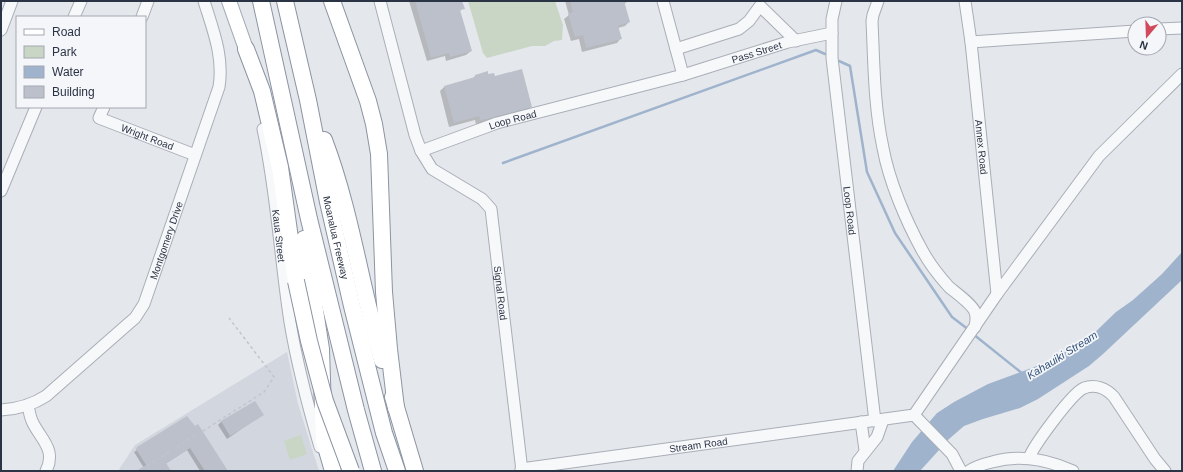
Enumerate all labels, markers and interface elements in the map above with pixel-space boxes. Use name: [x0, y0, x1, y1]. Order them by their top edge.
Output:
legend: [16, 16, 146, 108]
north arrow: [1127, 16, 1167, 56]
text: Road: [52, 25, 81, 39]
text: N: [1138, 38, 1149, 52]
street label: Pass Street: [730, 39, 783, 65]
text: Park: [52, 45, 78, 59]
text: Water: [52, 65, 84, 79]
text: Building: [52, 85, 95, 99]
street label: Loop Road: [487, 108, 538, 131]
street label: Annex Road: [974, 119, 990, 175]
street label: Wright Road: [120, 122, 175, 152]
street label: Loop Road: [842, 186, 858, 235]
street label: Moanalua Freeway: [321, 195, 351, 280]
street label: Montgomery Drive: [147, 199, 185, 281]
street label: Kaua Street: [271, 209, 288, 263]
street label: Signal Road: [492, 265, 510, 321]
water label: Kahauiki Stream: [1025, 329, 1099, 381]
street label: Stream Road: [668, 435, 728, 454]

